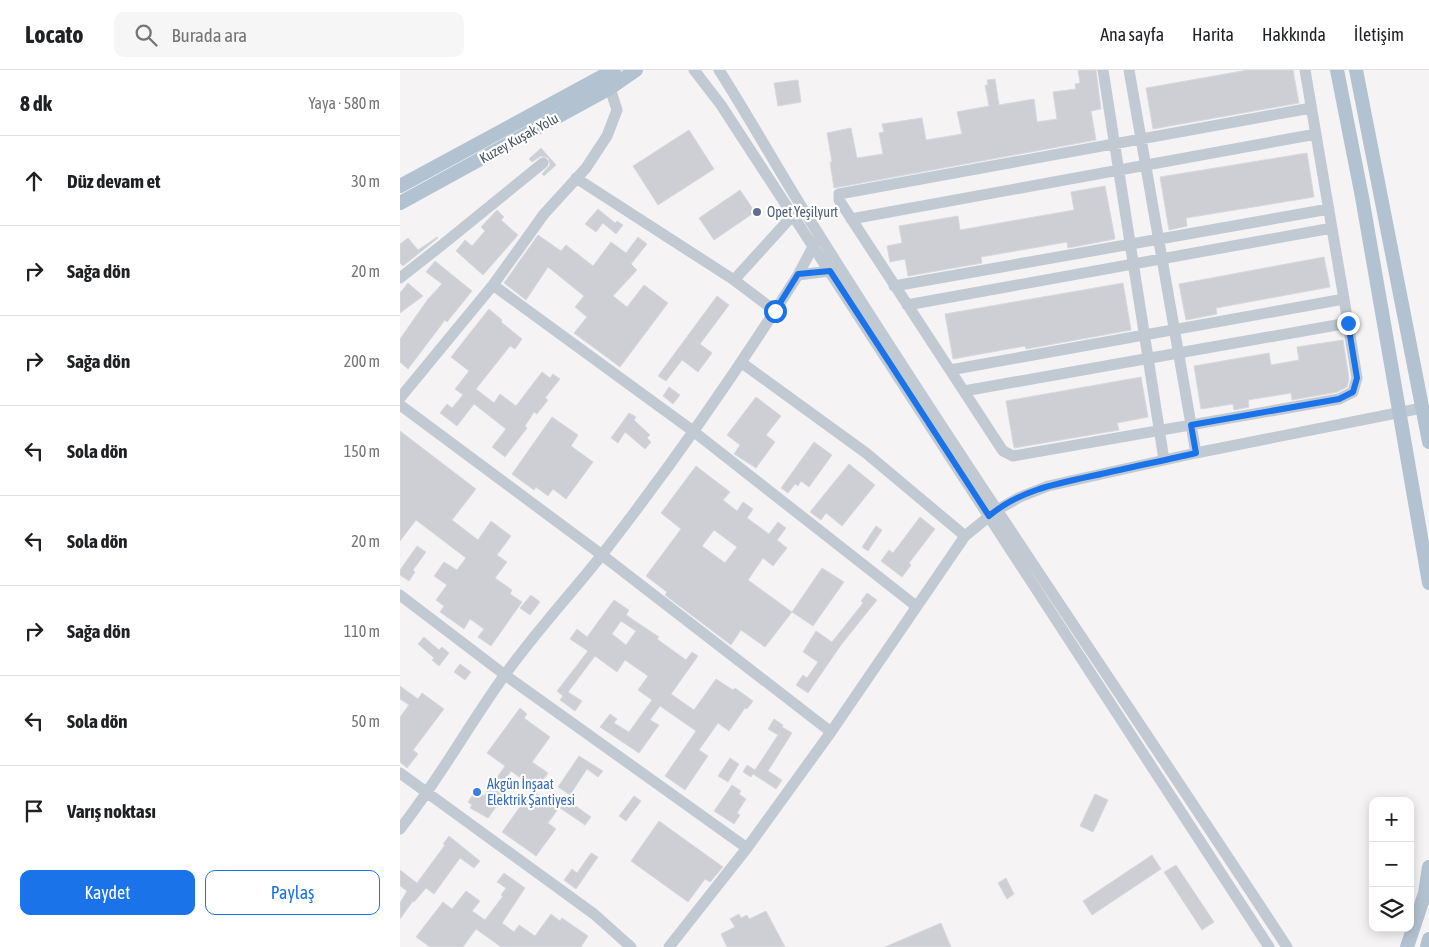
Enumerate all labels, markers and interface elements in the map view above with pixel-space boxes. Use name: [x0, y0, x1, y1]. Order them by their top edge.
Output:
search box: [114, 12, 464, 57]
text: Locato: [25, 21, 84, 48]
icon: search: [132, 21, 160, 49]
text: Burada ara: [172, 24, 247, 46]
text: Ana sayfa: [1100, 24, 1164, 45]
text: Harita: [1192, 24, 1234, 45]
text: Hakkında: [1262, 24, 1326, 45]
text: İletişim: [1354, 24, 1404, 45]
text: 8 dk: [20, 91, 52, 115]
text: Yaya · 580 m: [308, 94, 380, 112]
street label: Kuzey Kuşak Yolu: [477, 110, 561, 166]
icon: ahead: [20, 167, 48, 195]
text: Düz devam et: [67, 170, 161, 192]
text: 30 m: [351, 172, 380, 190]
place label: Opet Yeşilyurt: [767, 204, 838, 220]
marker: Opet Yeşilyurt: [751, 206, 763, 218]
icon: right: [20, 257, 48, 285]
text: Sağa dön: [67, 260, 130, 282]
text: 20 m: [351, 262, 380, 280]
route start: [764, 300, 787, 323]
route end: [1337, 312, 1360, 335]
icon: right: [20, 347, 48, 375]
text: Sağa dön: [67, 350, 130, 372]
text: 200 m: [344, 352, 380, 370]
icon: left: [20, 437, 48, 465]
text: Sola dön: [67, 440, 128, 462]
text: 150 m: [344, 442, 380, 460]
icon: left: [20, 527, 48, 555]
text: Sola dön: [67, 530, 128, 552]
text: 20 m: [351, 532, 380, 550]
icon: right: [20, 617, 48, 645]
text: Sağa dön: [67, 620, 130, 642]
text: 110 m: [344, 622, 380, 640]
icon: left: [20, 707, 48, 735]
text: Sola dön: [67, 710, 128, 732]
text: 50 m: [351, 712, 380, 730]
place label: Akgün İnşaat Elektrik Şantiyesi: [487, 776, 575, 808]
marker: Akgün İnşaat Elektrik Şantiyesi: [471, 786, 483, 798]
icon: arrive: [20, 797, 48, 825]
map controls: [1369, 797, 1414, 932]
button: +: [1369, 797, 1414, 842]
text: Varış noktası: [67, 800, 156, 822]
button: −: [1369, 842, 1414, 887]
button: Kaydet: [20, 870, 195, 915]
button: Paylaş: [205, 870, 380, 915]
button: layers: [1369, 887, 1414, 932]

